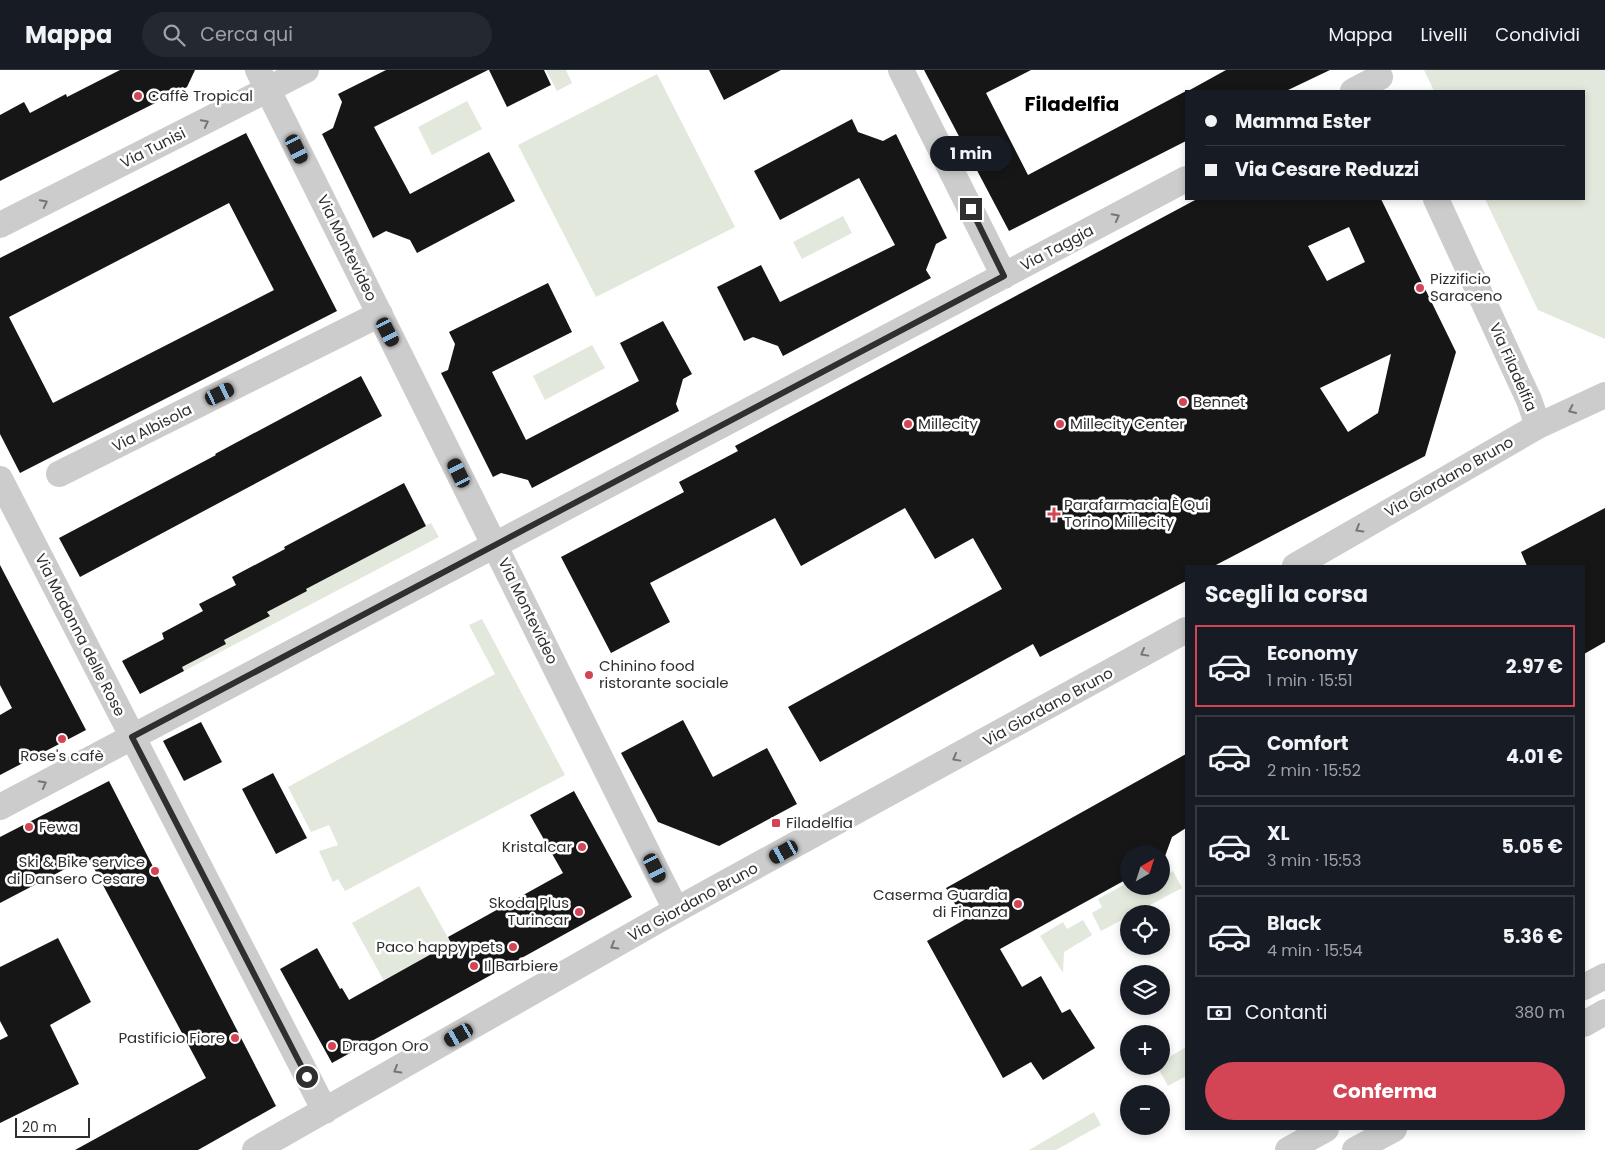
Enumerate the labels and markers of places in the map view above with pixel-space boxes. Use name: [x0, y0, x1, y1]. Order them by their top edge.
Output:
place label: Caffè Tropical: [148, 85, 253, 106]
marker: Caffè Tropical: [132, 90, 144, 102]
place label: Pizzificio Saraceno: [1430, 268, 1502, 306]
marker: Pizzificio Saraceno: [1414, 282, 1426, 294]
place label: Bennet: [1193, 391, 1245, 412]
marker: Bennet: [1177, 396, 1189, 408]
place label: Millecity: [918, 413, 979, 434]
place label: Millecity Center: [1070, 413, 1185, 434]
marker: Millecity: [902, 418, 914, 430]
marker: Millecity Center: [1054, 418, 1066, 430]
place label: Parafarmacia È Qui Torino Millecity: [1064, 494, 1209, 532]
marker: Parafarmacia È Qui Torino Millecity: [1048, 508, 1060, 520]
place label: Chinino food ristorante sociale: [599, 655, 729, 693]
marker: Chinino food ristorante sociale: [583, 669, 595, 681]
marker: Rose's cafè: [56, 733, 68, 745]
place label: Rose's cafè: [20, 745, 104, 766]
place label: Filadelfia: [786, 812, 853, 833]
place label: Fewa: [39, 816, 78, 837]
marker: Filadelfia: [770, 817, 782, 829]
marker: Fewa: [23, 821, 35, 833]
place label: Kristalcar: [502, 836, 572, 857]
marker: Kristalcar: [576, 841, 588, 853]
place label: Ski & Bike service di Dansero Cesare: [7, 851, 145, 889]
marker: Ski & Bike service di Dansero Cesare: [149, 865, 161, 877]
place label: Caserma Guardia di Finanza: [873, 884, 1008, 922]
place label: Skoda Plus Turincar: [489, 892, 569, 930]
marker: Caserma Guardia di Finanza: [1012, 898, 1024, 910]
marker: Skoda Plus Turincar: [573, 906, 585, 918]
place label: Paco happy pets: [376, 936, 503, 957]
marker: Paco happy pets: [507, 941, 519, 953]
place label: Il Barbiere: [484, 955, 558, 976]
marker: Il Barbiere: [468, 960, 480, 972]
place label: Pastificio Fiore: [118, 1027, 225, 1048]
marker: Pastificio Fiore: [229, 1032, 241, 1044]
place label: Dragon Oro: [342, 1035, 429, 1056]
marker: Dragon Oro: [326, 1040, 338, 1052]

